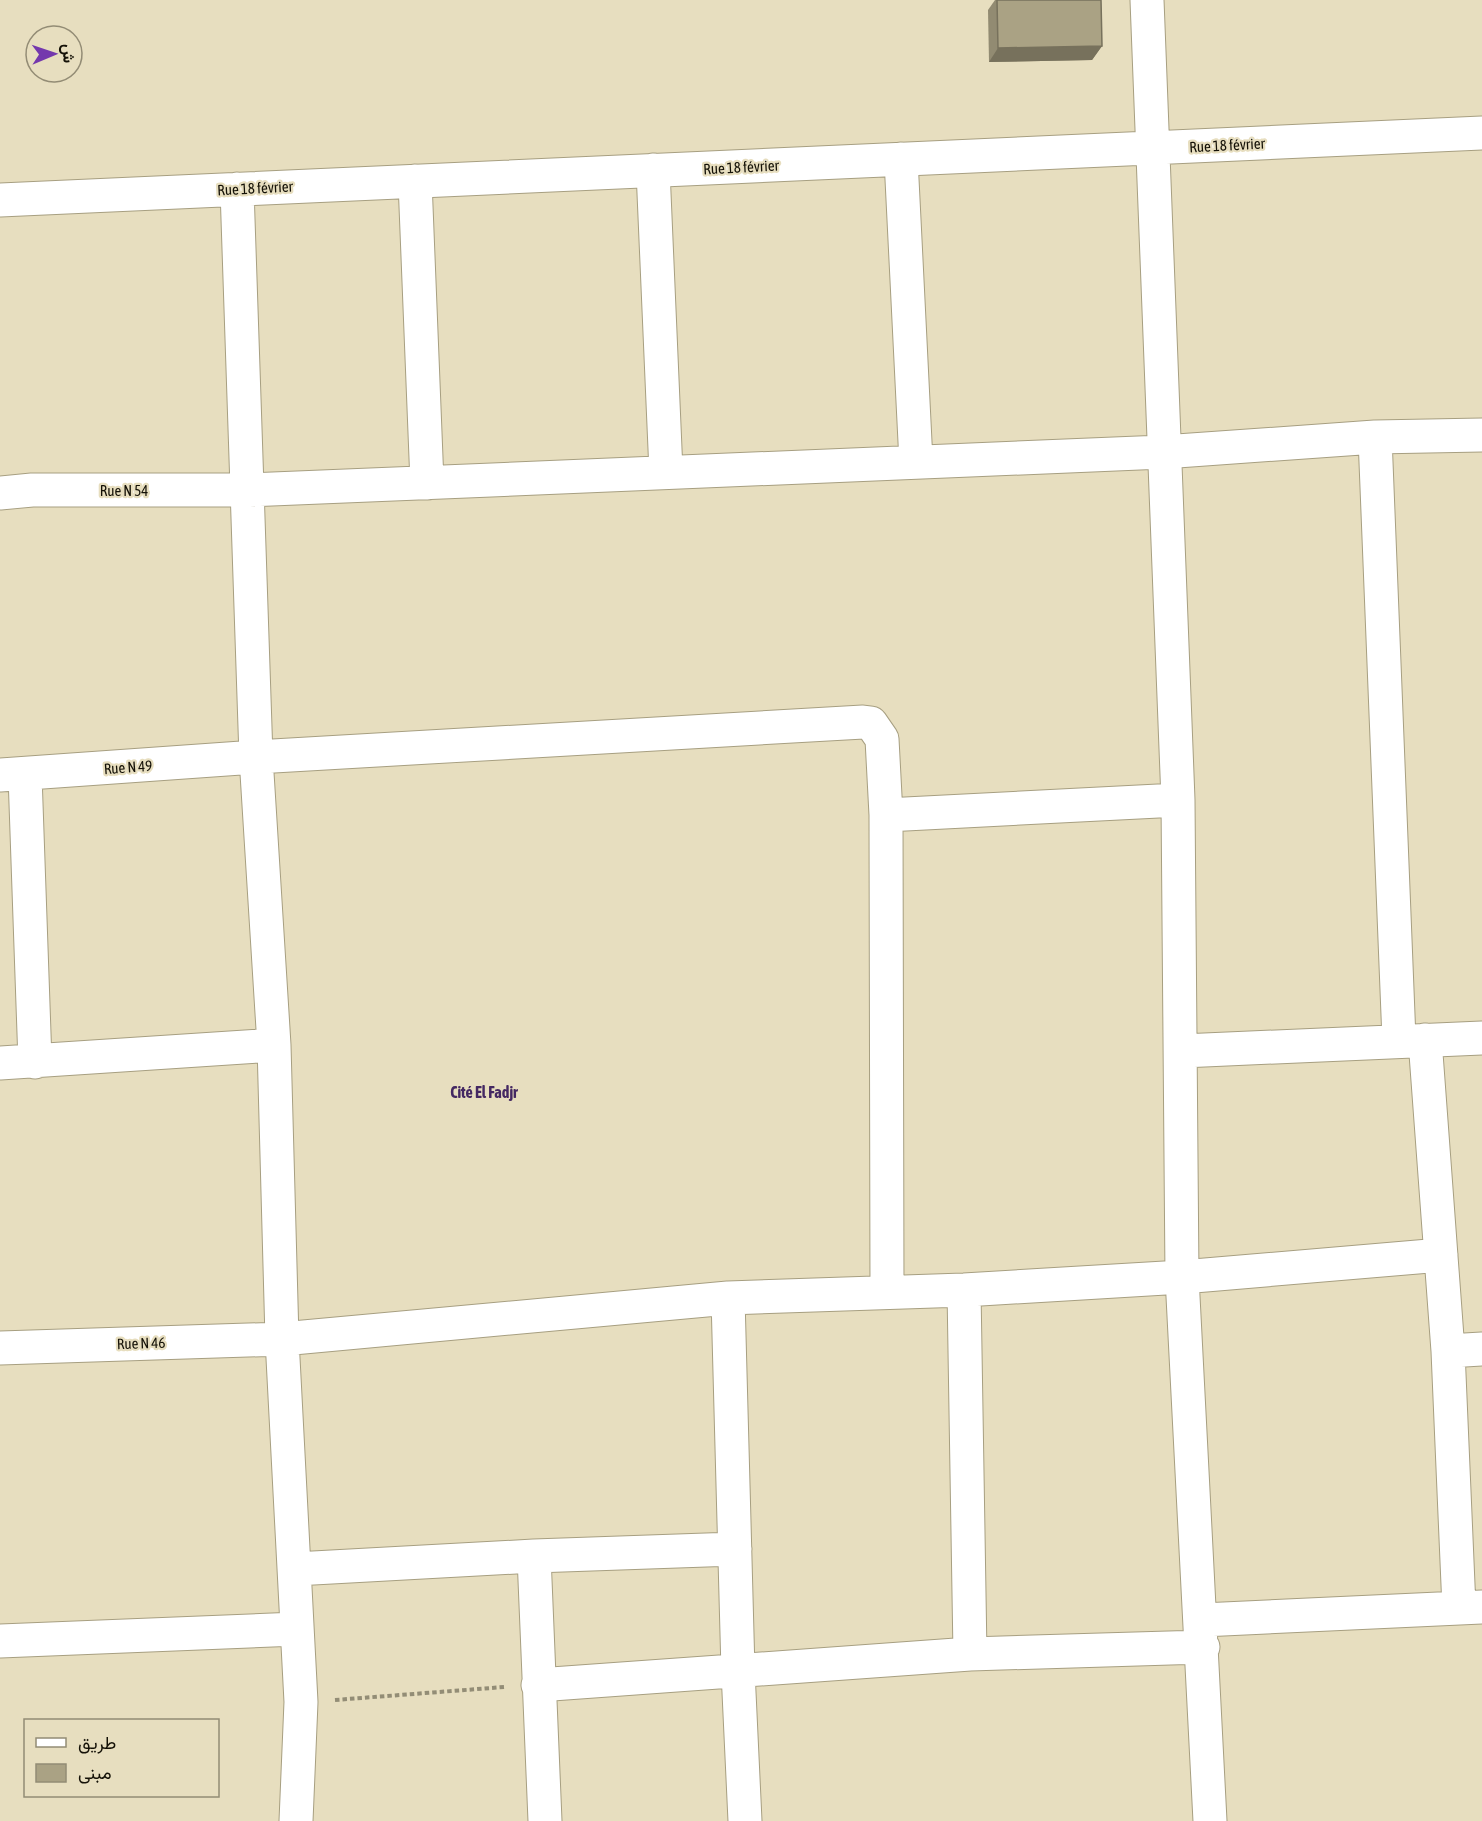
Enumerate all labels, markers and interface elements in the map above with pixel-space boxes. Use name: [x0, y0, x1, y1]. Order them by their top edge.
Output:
north arrow: [24, 24, 84, 84]
text: ش: [59, 44, 78, 63]
street label: Rue 18 février: [1189, 134, 1266, 155]
street label: Rue 18 février: [703, 156, 780, 177]
street label: Rue 18 février: [217, 177, 294, 198]
street label: Rue N 54: [100, 482, 148, 499]
street label: Rue N 49: [103, 757, 153, 777]
district label: Cité El Fadjr: [450, 1083, 518, 1101]
street label: Rue N 46: [116, 1334, 166, 1352]
legend: [24, 1719, 219, 1797]
text: طريق: [78, 1732, 116, 1754]
text: مبنى: [78, 1762, 112, 1784]

